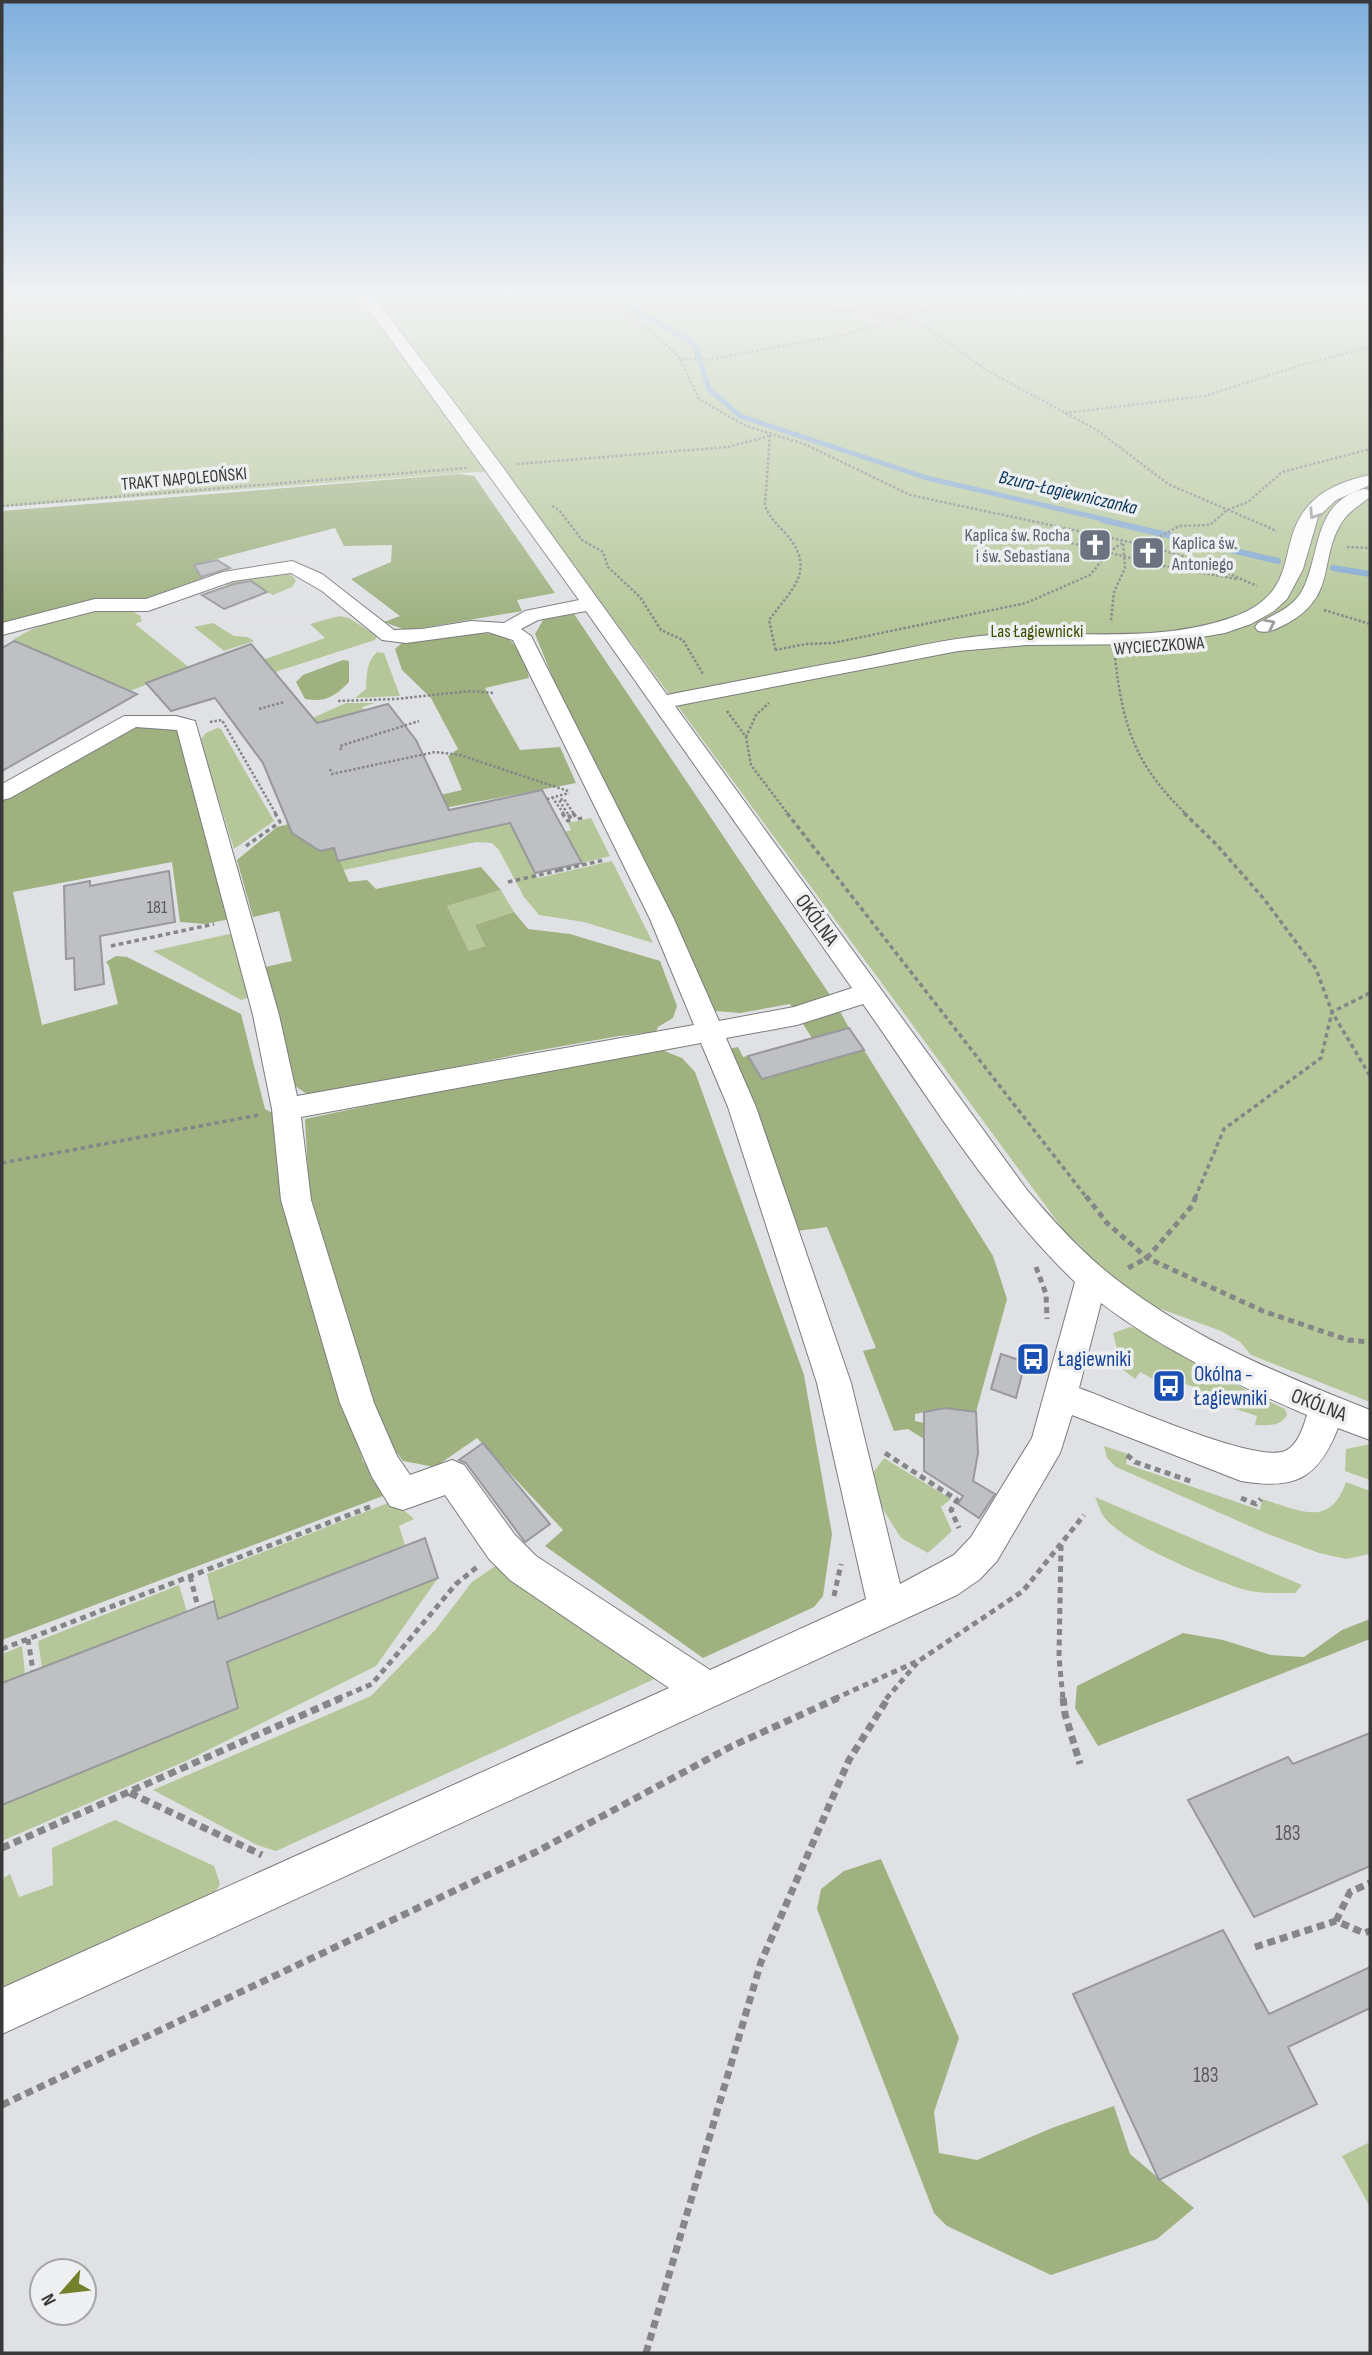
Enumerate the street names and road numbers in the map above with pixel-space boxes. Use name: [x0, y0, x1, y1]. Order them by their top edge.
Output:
street label: TRAKT NAPOLEOŃSKI: [120, 463, 248, 495]
street label: WYCIECZKOWA: [1113, 632, 1205, 660]
street label: OKÓLNA: [790, 889, 845, 951]
street label: OKÓLNA: [1288, 1383, 1351, 1427]

